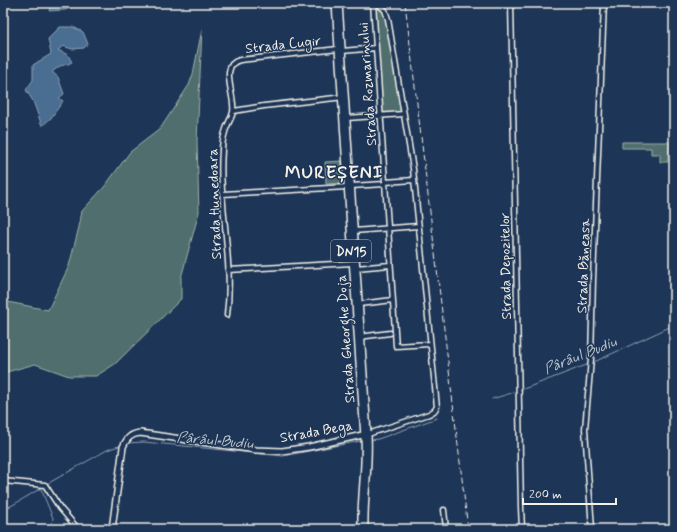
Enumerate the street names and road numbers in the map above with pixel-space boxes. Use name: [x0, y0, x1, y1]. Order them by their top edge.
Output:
street label: Strada Rozmarinului: [355, 22, 381, 146]
street label: Strada Cugir: [244, 32, 322, 59]
street label: Strada Hunedoara: [204, 148, 226, 260]
street label: Strada Depozitelor: [496, 212, 516, 320]
street label: Strada Băneasa: [573, 218, 595, 314]
road number: DN15: [331, 240, 371, 262]
street label: Strada Gheorghe Doja: [333, 274, 361, 404]
street label: Strada Bega: [279, 417, 354, 448]

